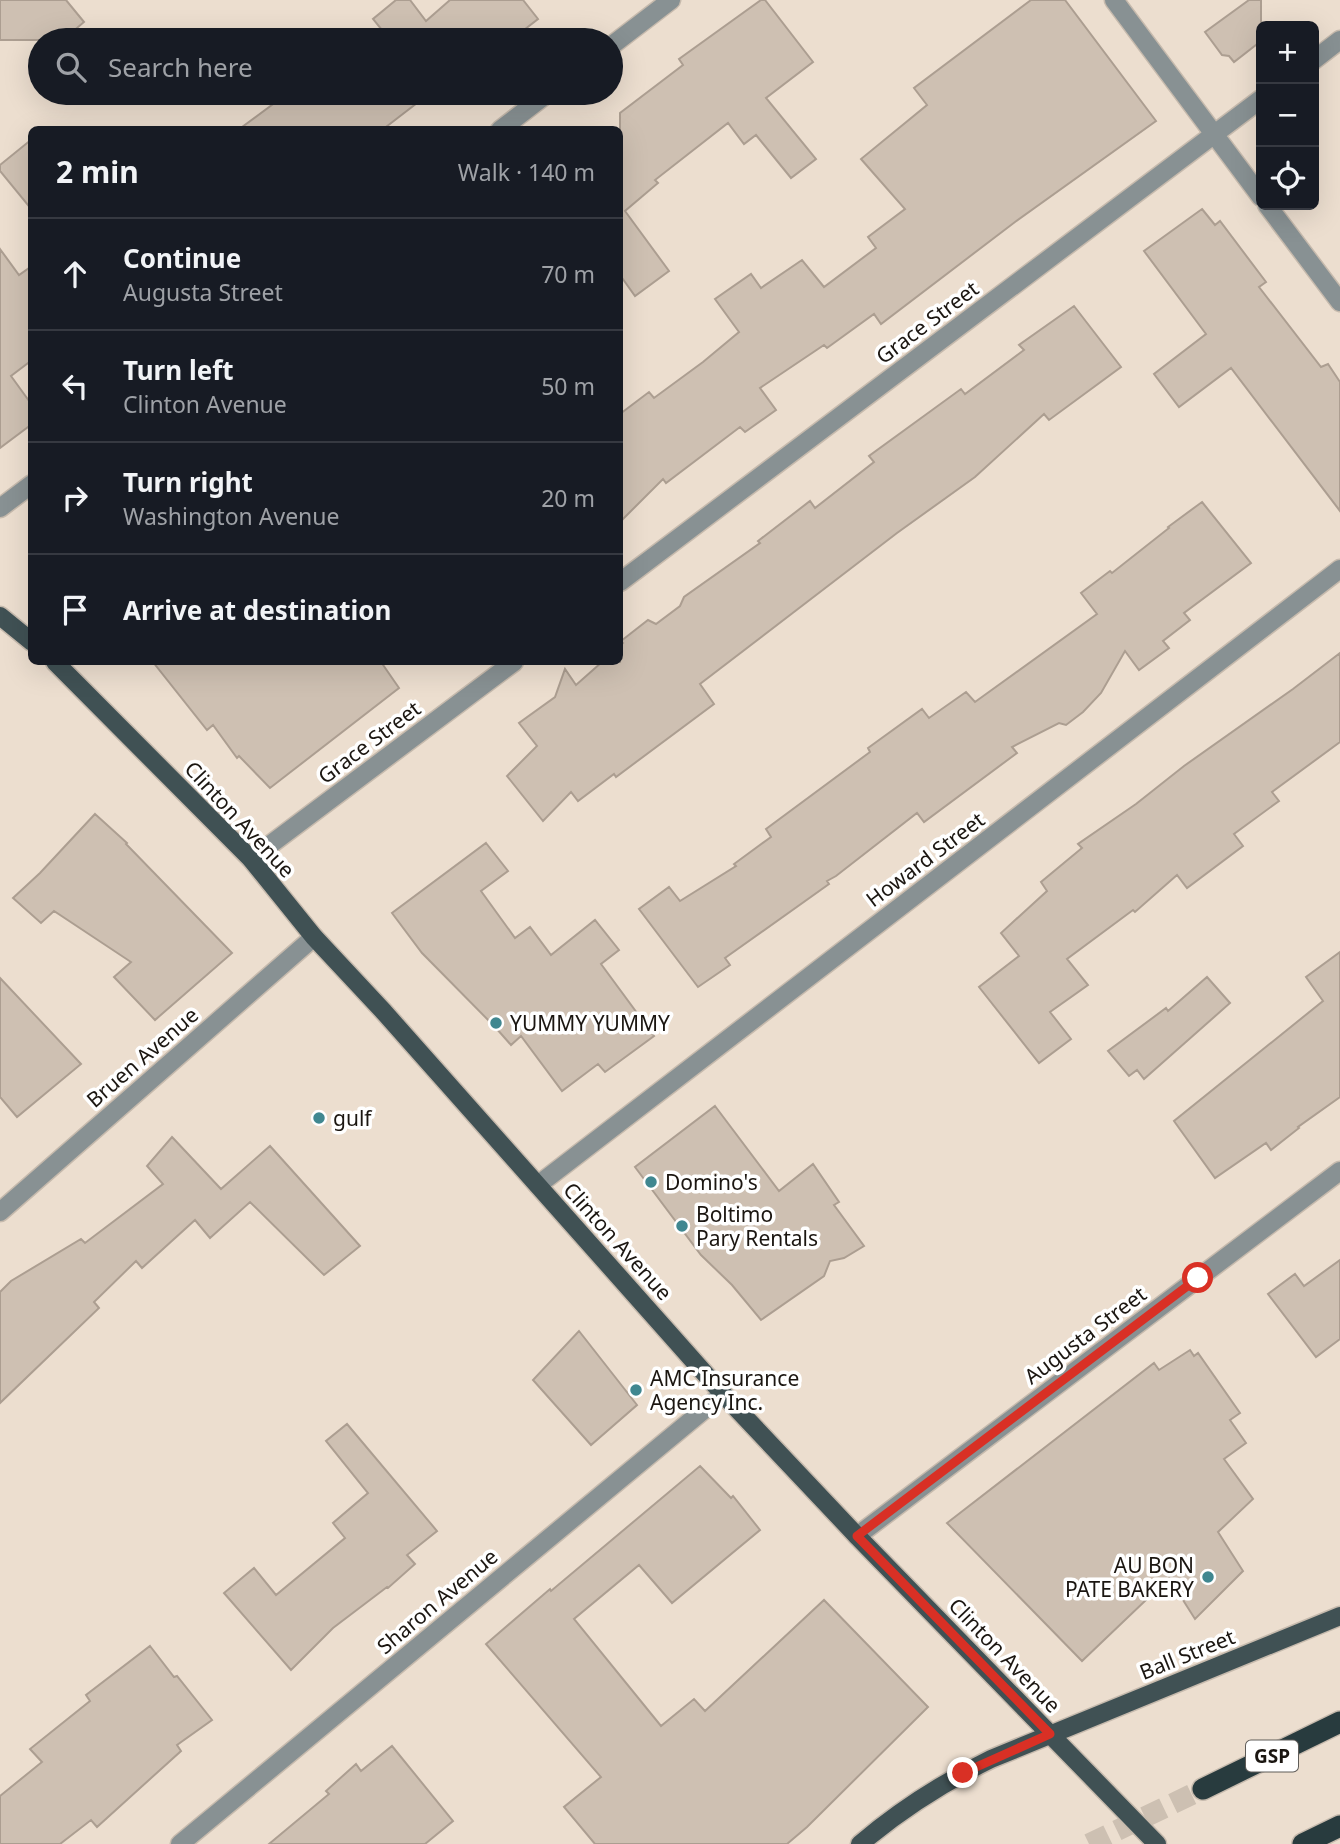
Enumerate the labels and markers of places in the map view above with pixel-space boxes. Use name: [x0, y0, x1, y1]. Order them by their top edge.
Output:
place label: YUMMY YUMMY: [510, 1009, 670, 1037]
marker: YUMMY YUMMY: [488, 1015, 504, 1031]
place label: gulf: [333, 1104, 373, 1132]
marker: gulf: [311, 1110, 327, 1126]
place label: Domino's: [665, 1168, 758, 1196]
marker: Domino's: [643, 1174, 659, 1190]
place label: Boltimo Pary Rentals: [696, 1200, 818, 1252]
marker: Boltimo Pary Rentals: [674, 1218, 690, 1234]
place label: AMC Insurance Agency Inc.: [650, 1364, 799, 1416]
marker: AMC Insurance Agency Inc.: [628, 1382, 644, 1398]
place label: AU BON PATE BAKERY: [1065, 1551, 1194, 1603]
marker: AU BON PATE BAKERY: [1200, 1569, 1216, 1585]

